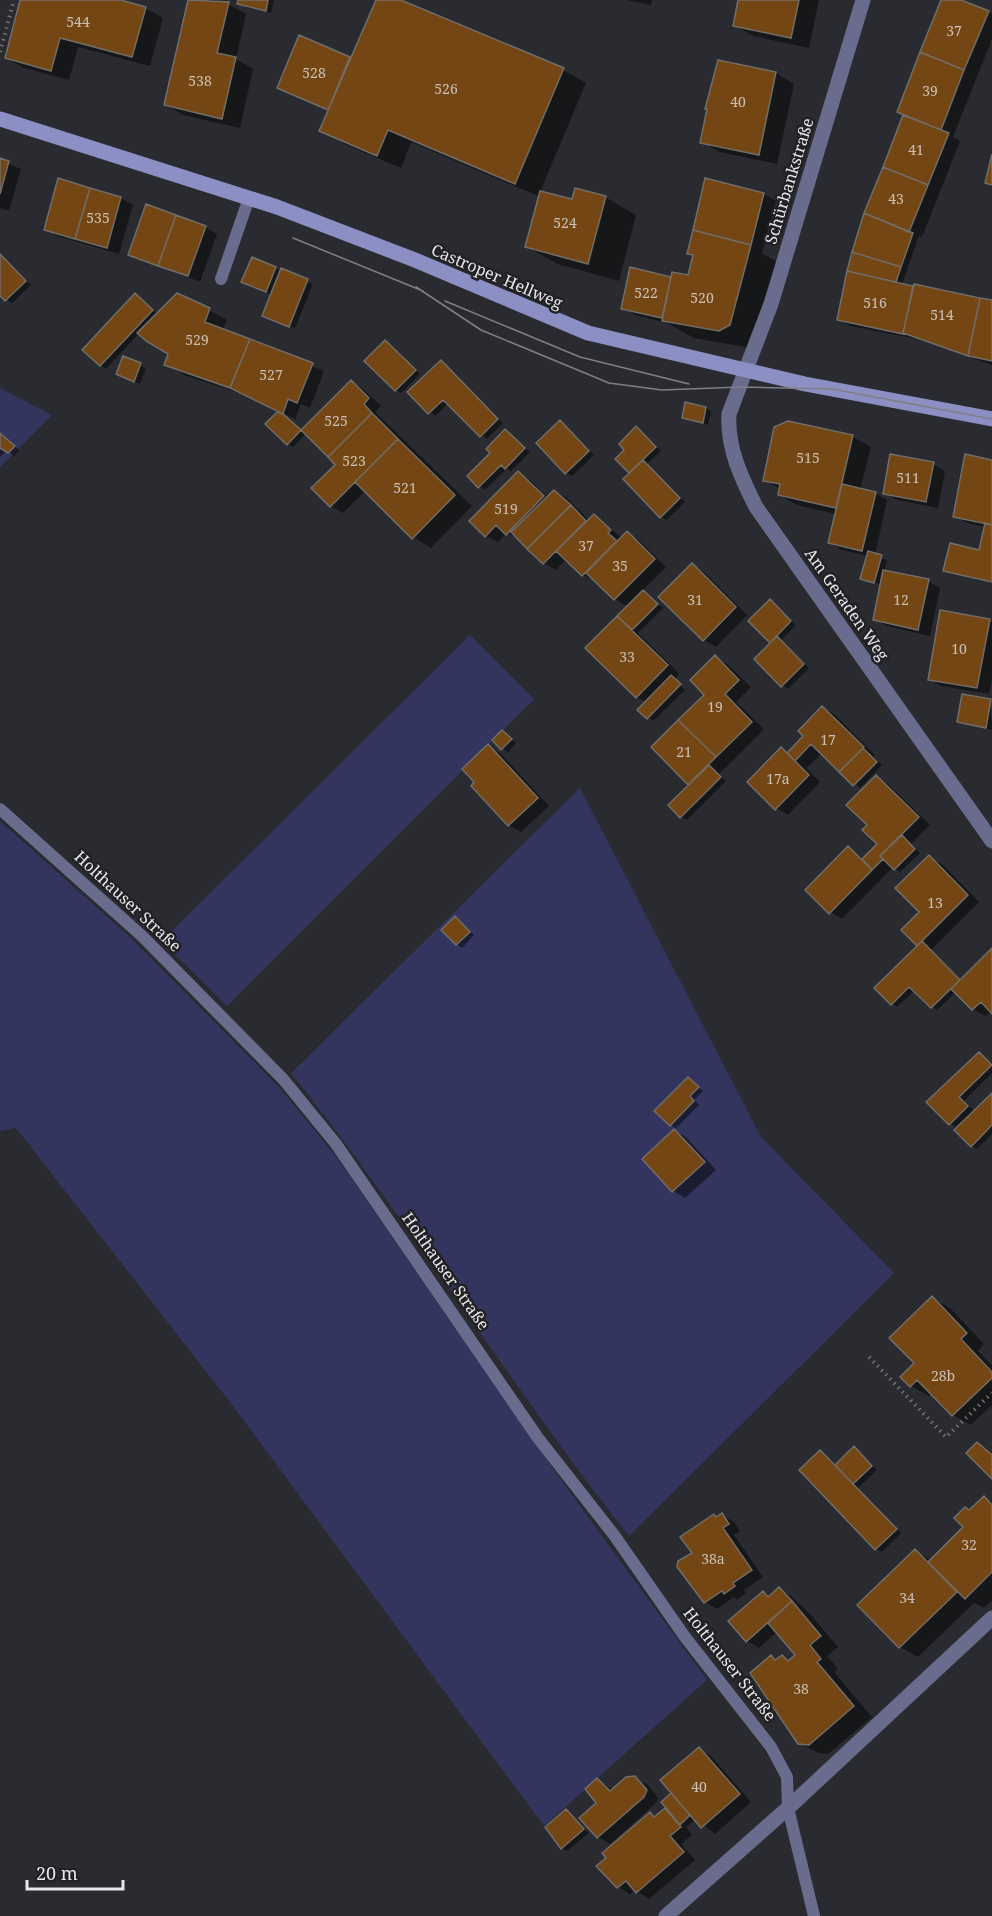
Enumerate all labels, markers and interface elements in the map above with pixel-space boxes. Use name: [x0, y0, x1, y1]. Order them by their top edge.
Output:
house number: 544: [66, 12, 90, 31]
house number: 37: [946, 21, 962, 40]
house number: 528: [302, 63, 326, 82]
house number: 538: [188, 71, 212, 90]
house number: 526: [434, 79, 458, 98]
house number: 39: [922, 81, 938, 100]
house number: 40: [730, 92, 746, 111]
street label: Schürbankstraße: [759, 115, 819, 247]
house number: 41: [908, 140, 924, 159]
house number: 43: [888, 189, 904, 208]
house number: 535: [86, 208, 110, 227]
house number: 524: [553, 213, 577, 232]
street label: Castroper Hellweg: [428, 238, 566, 314]
house number: 522: [634, 283, 658, 302]
house number: 520: [690, 288, 714, 307]
house number: 516: [863, 293, 887, 312]
house number: 514: [930, 305, 954, 324]
house number: 529: [185, 330, 209, 349]
house number: 527: [259, 365, 283, 384]
house number: 525: [324, 411, 348, 430]
house number: 515: [796, 448, 820, 467]
house number: 523: [342, 451, 366, 470]
house number: 511: [896, 468, 920, 487]
house number: 521: [393, 478, 417, 497]
house number: 519: [494, 499, 518, 518]
house number: 37: [578, 536, 594, 555]
street label: Am Geraden Weg: [800, 543, 894, 665]
house number: 35: [612, 556, 628, 575]
house number: 31: [687, 590, 703, 609]
house number: 12: [893, 590, 909, 609]
house number: 10: [951, 639, 967, 658]
house number: 33: [619, 647, 635, 666]
house number: 19: [707, 697, 723, 716]
house number: 17: [820, 730, 836, 749]
house number: 21: [676, 742, 692, 761]
house number: 17a: [766, 769, 790, 788]
street label: Holthauser Straße: [70, 846, 186, 956]
house number: 13: [927, 893, 943, 912]
street label: Holthauser Straße: [397, 1208, 495, 1334]
house number: 28b: [931, 1366, 955, 1385]
house number: 32: [961, 1535, 977, 1554]
house number: 38a: [701, 1549, 725, 1568]
house number: 34: [899, 1588, 915, 1607]
street label: Holthauser Straße: [679, 1603, 781, 1725]
house number: 38: [793, 1679, 809, 1698]
house number: 40: [691, 1777, 707, 1796]
scale bar: [27, 1853, 123, 1891]
text: 20 m: [36, 1861, 78, 1885]

